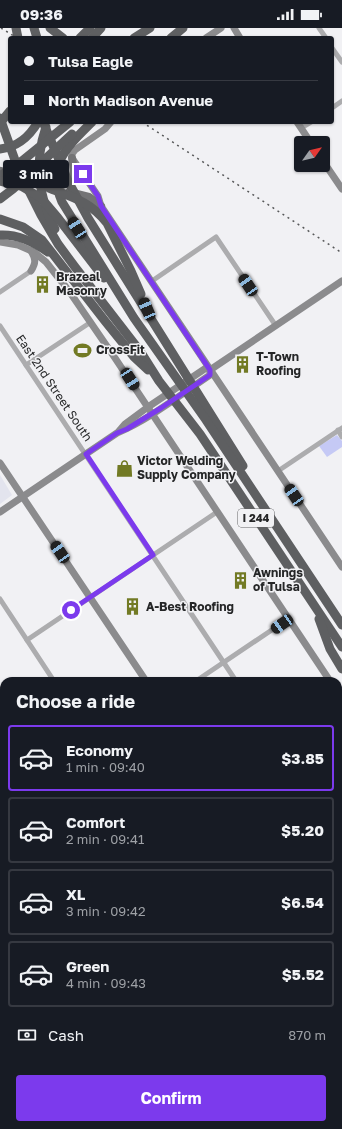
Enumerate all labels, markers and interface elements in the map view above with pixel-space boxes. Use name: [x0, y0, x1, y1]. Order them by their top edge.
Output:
text: 09:36: [20, 5, 63, 23]
text: Tulsa Eagle: [48, 52, 133, 70]
text: North Madison Avenue: [48, 91, 213, 109]
north arrow: [294, 136, 330, 172]
map controls: [294, 136, 330, 172]
callout: 3 min: [3, 160, 69, 188]
route end: [74, 165, 92, 183]
text: 3 min: [19, 166, 53, 182]
car: [65, 215, 89, 241]
place label: Brazeal Masonry: [56, 269, 108, 298]
car: [236, 272, 260, 298]
building icon: Brazeal Masonry: [33, 274, 53, 294]
car: [137, 296, 157, 322]
street label: East 2nd Street South: [13, 331, 96, 444]
sports icon: CrossFit: [73, 340, 93, 360]
place label: CrossFit: [96, 342, 145, 357]
place label: T-Town Roofing: [256, 349, 301, 378]
building icon: T-Town Roofing: [233, 354, 253, 374]
car: [118, 366, 142, 392]
place label: Victor Welding Supply Company: [137, 453, 237, 482]
shop icon: Victor Welding Supply Company: [114, 458, 134, 478]
car: [282, 482, 306, 508]
road number: I 244: [238, 509, 274, 527]
car: [48, 539, 72, 565]
place label: Awnings of Tulsa: [253, 565, 303, 594]
building icon: Awnings of Tulsa: [230, 570, 250, 590]
building icon: A-Best Roofing: [123, 597, 143, 617]
place label: A-Best Roofing: [146, 599, 234, 614]
route start: [62, 601, 80, 619]
car: [269, 612, 295, 636]
text: Choose a ride: [16, 690, 135, 712]
icon: car: [18, 740, 54, 776]
text: Economy: [66, 741, 133, 759]
text: $3.85: [281, 749, 324, 767]
text: 1 min · 09:40: [66, 759, 145, 775]
icon: car: [18, 812, 54, 848]
text: Comfort: [66, 813, 125, 831]
text: $5.20: [281, 821, 324, 839]
text: 2 min · 09:41: [66, 831, 144, 847]
icon: car: [18, 884, 54, 920]
text: XL: [66, 885, 85, 903]
text: $6.54: [281, 893, 324, 911]
text: 3 min · 09:42: [66, 903, 146, 919]
icon: car: [18, 956, 54, 992]
text: Green: [66, 957, 109, 975]
text: $5.52: [282, 965, 324, 983]
text: 4 min · 09:43: [66, 975, 146, 991]
icon: cash: [16, 1024, 38, 1046]
text: Cash: [48, 1026, 84, 1044]
text: 870 m: [288, 1027, 326, 1043]
button: Confirm: [16, 1075, 326, 1121]

